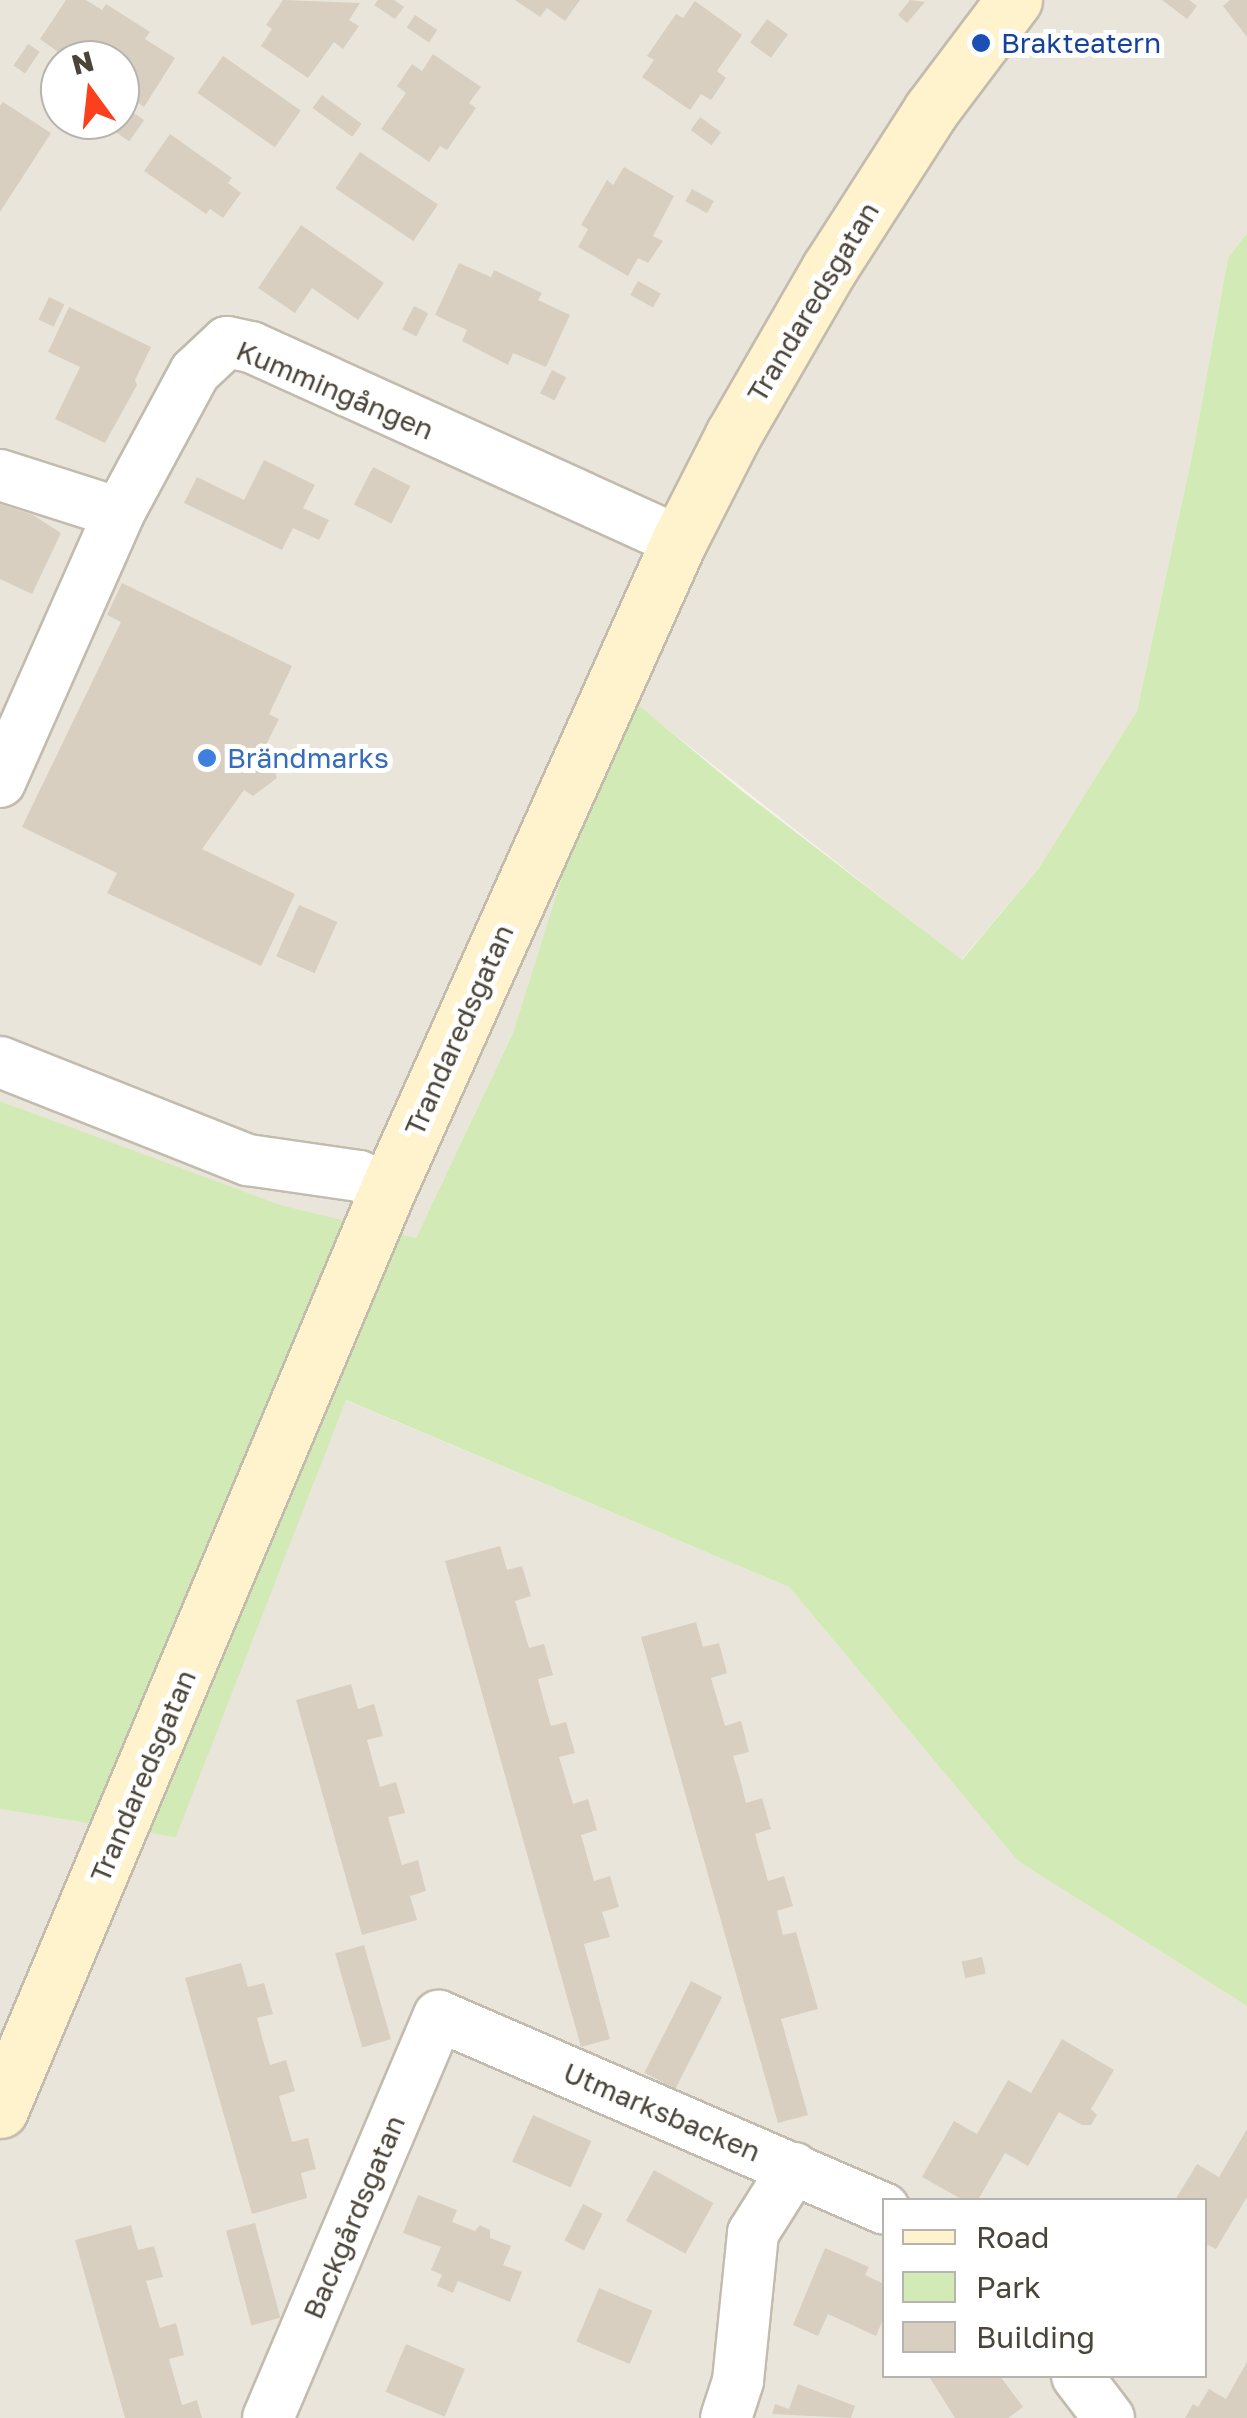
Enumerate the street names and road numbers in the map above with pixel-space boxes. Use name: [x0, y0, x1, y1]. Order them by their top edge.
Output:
street label: Trandaredsgatan: [740, 196, 886, 408]
street label: Kummingången: [231, 333, 439, 447]
street label: Trandaredsgatan: [397, 919, 521, 1141]
street label: Trandaredsgatan: [83, 1665, 203, 1887]
street label: Utmarksbacken: [558, 2055, 766, 2169]
street label: Backgårdsgatan: [296, 2110, 412, 2324]

